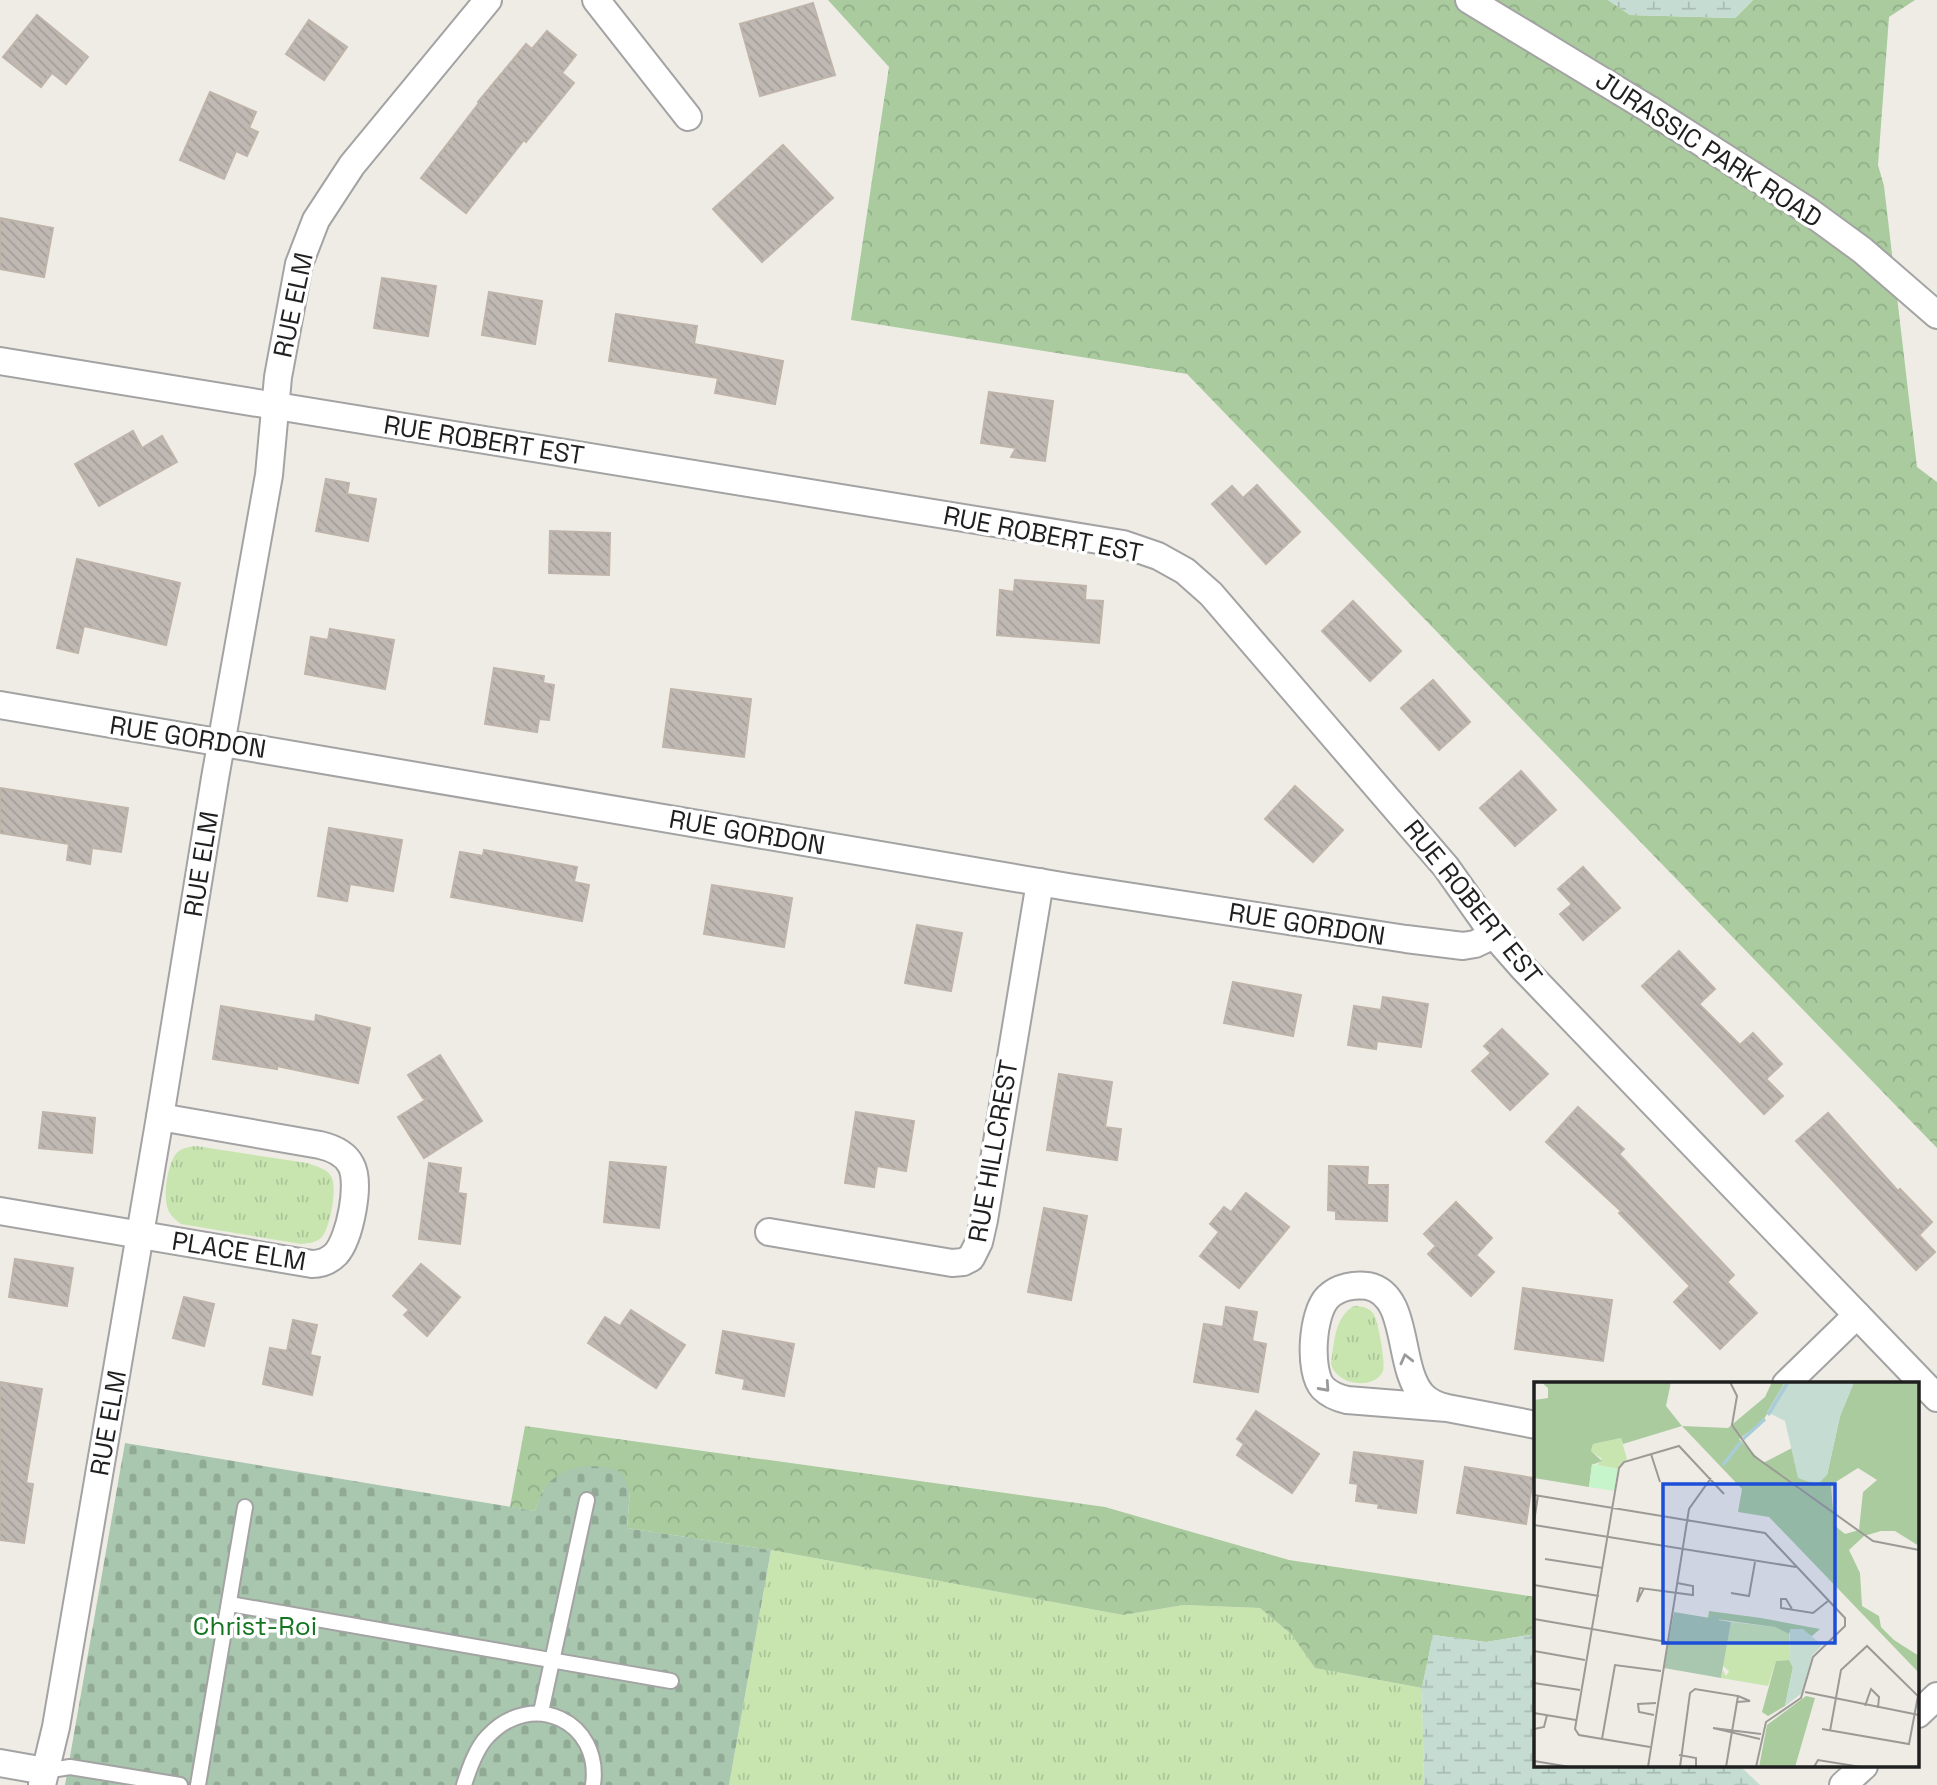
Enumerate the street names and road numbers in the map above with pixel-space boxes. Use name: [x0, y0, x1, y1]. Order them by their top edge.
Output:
street label: JURASSIC PARK ROAD: [1589, 63, 1829, 235]
street label: RUE ELM: [265, 249, 321, 361]
street label: RUE ROBERT EST: [381, 407, 587, 473]
street label: RUE ROBERT EST: [940, 498, 1146, 570]
street label: RUE GORDON: [107, 708, 269, 766]
street label: RUE GORDON: [666, 802, 828, 862]
street label: RUE ELM: [176, 809, 226, 919]
street label: RUE ROBERT EST: [1396, 813, 1550, 991]
street label: RUE GORDON: [1226, 895, 1388, 953]
street label: RUE HILLCREST: [960, 1057, 1026, 1245]
street label: PLACE ELM: [170, 1224, 308, 1278]
street label: RUE ELM: [82, 1368, 134, 1478]

